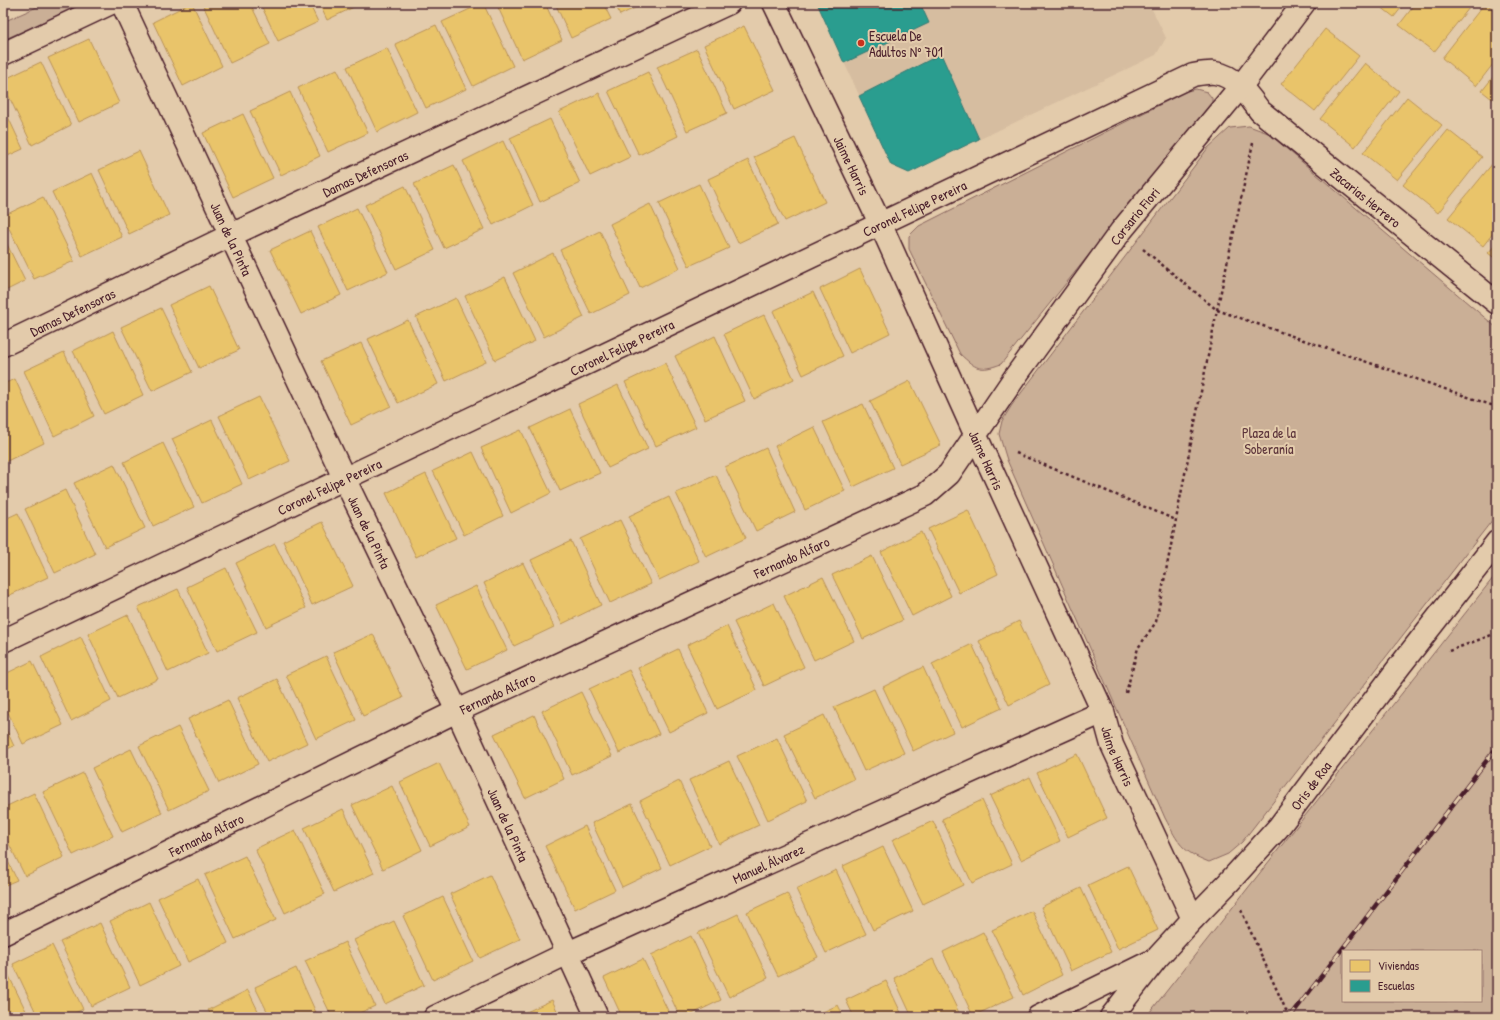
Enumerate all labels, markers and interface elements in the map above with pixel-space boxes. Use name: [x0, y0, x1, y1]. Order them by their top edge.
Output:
place label: Escuela De Adultos Nº 701: [869, 26, 943, 61]
marker: Escuela De Adultos Nº 701: [856, 38, 866, 48]
street label: Jaime Harris: [830, 132, 874, 198]
street label: Damas Defensoras: [319, 144, 411, 201]
street label: Zacarias Herrero: [1327, 163, 1406, 232]
street label: Coronel Felipe Pereira: [859, 175, 970, 240]
street label: Corsario Fiori: [1105, 183, 1163, 248]
street label: Juan de la Pinta: [207, 199, 258, 279]
street label: Damas Defensoras: [27, 283, 118, 340]
street label: Coronel Felipe Pereira: [566, 314, 677, 380]
park label: Plaza de la Soberanía: [1242, 423, 1297, 458]
street label: Jaime Harris: [965, 427, 1009, 493]
street label: Coronel Felipe Pereira: [274, 453, 385, 519]
street label: Juan de la Pinta: [344, 492, 396, 572]
street label: Fernando Alfaro: [750, 531, 832, 583]
street label: Fernando Alfaro: [456, 667, 538, 718]
street label: Jaime Harris: [1098, 724, 1139, 789]
street label: Oris de Roa: [1286, 756, 1335, 814]
street label: Juan de la Pinta: [484, 784, 534, 865]
street label: Fernando Alfaro: [164, 808, 247, 861]
street label: Manuel Álvarez: [729, 838, 807, 887]
legend: [1342, 950, 1482, 1002]
text: Viviendas: [1378, 957, 1420, 974]
text: Escuelas: [1378, 977, 1415, 994]

